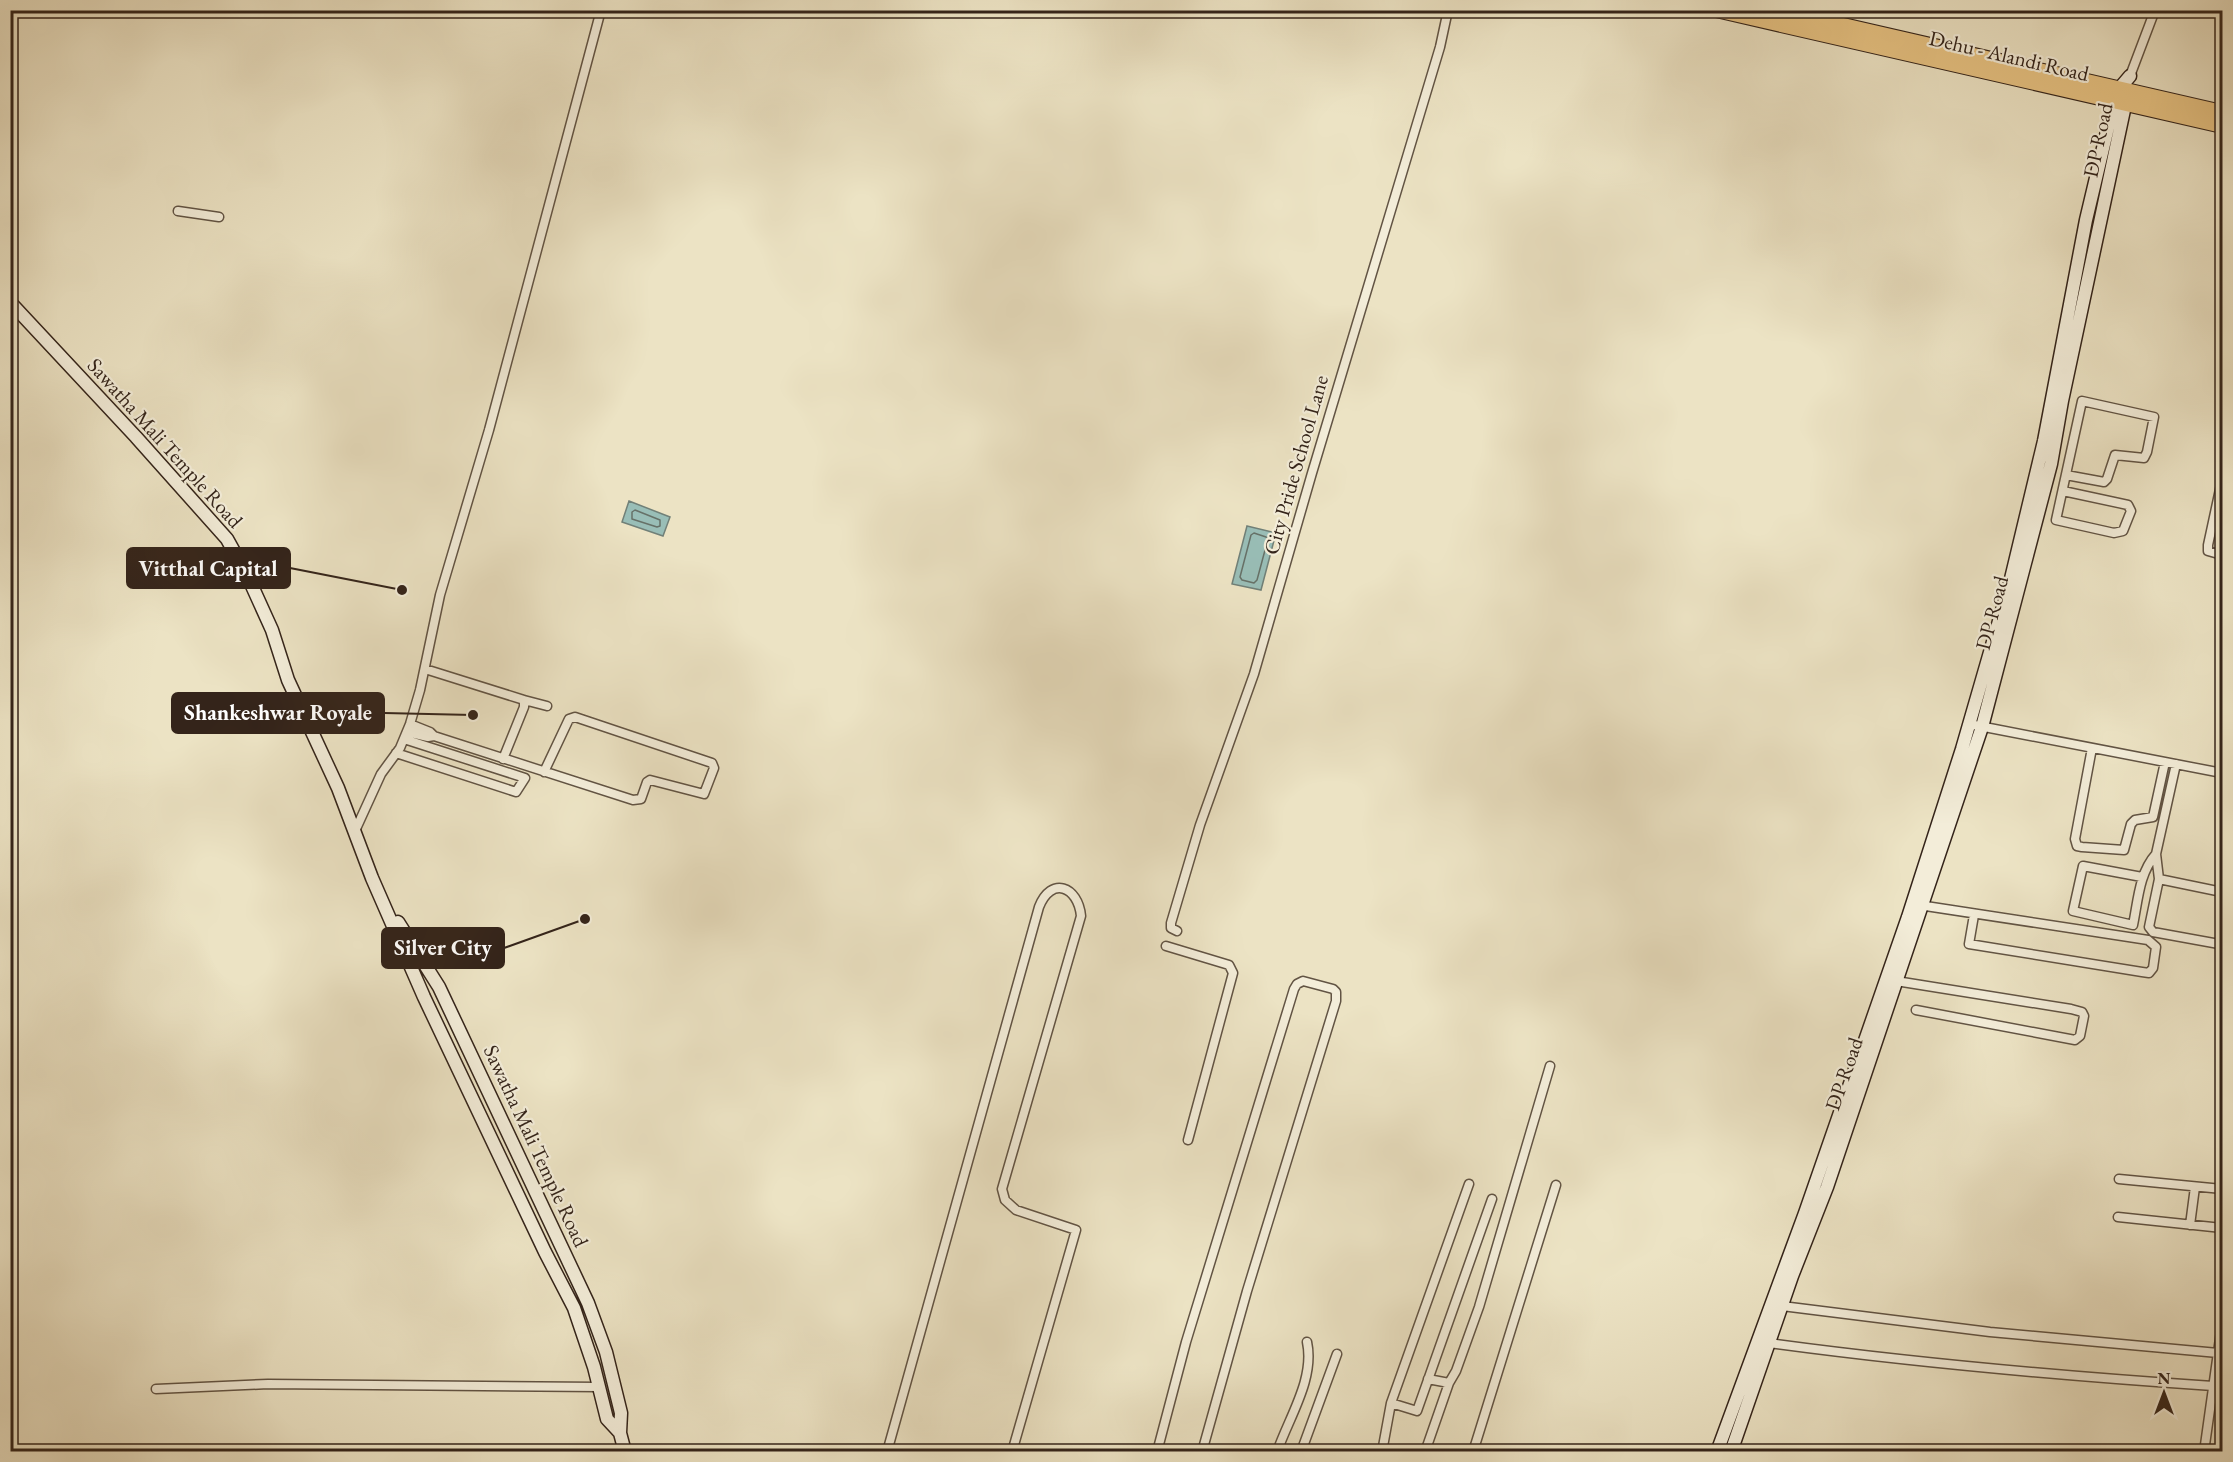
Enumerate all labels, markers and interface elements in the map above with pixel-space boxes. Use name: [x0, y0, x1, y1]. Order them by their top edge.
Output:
street label: Dehu - Alandi Road: [1927, 24, 2092, 87]
street label: DP Road: [2076, 100, 2119, 180]
street label: Sawatha Mali Temple Road: [82, 352, 249, 534]
street label: City Pride School Lane: [1257, 372, 1334, 558]
callout: Vitthal Capital: [127, 548, 290, 588]
text: Vitthal Capital: [138, 554, 278, 583]
street label: DP Road: [1969, 573, 2014, 653]
callout: Shankeshwar Royale: [172, 693, 384, 733]
text: Shankeshwar Royale: [184, 698, 372, 727]
callout: Silver City: [382, 928, 504, 968]
text: Silver City: [394, 933, 492, 962]
street label: DP Road: [1818, 1033, 1869, 1114]
street label: Sawatha Mali Temple Road: [478, 1040, 595, 1251]
north arrow: [2134, 1363, 2194, 1423]
text: N: [2158, 1368, 2171, 1389]

